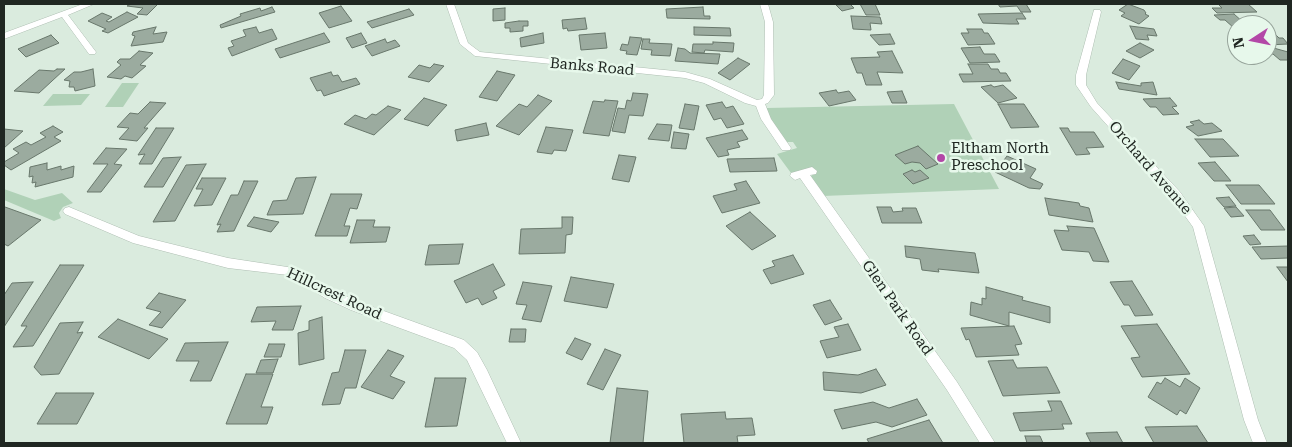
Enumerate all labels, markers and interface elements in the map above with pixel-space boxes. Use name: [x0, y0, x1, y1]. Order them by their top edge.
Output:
north arrow: [1227, 15, 1277, 65]
text: N: [1229, 36, 1247, 49]
street label: Banks Road: [549, 54, 635, 80]
street label: Orchard Avenue: [1105, 118, 1195, 218]
place label: Eltham North Preschool: [951, 140, 1049, 175]
marker: Eltham North Preschool: [935, 152, 947, 164]
street label: Glen Park Road: [858, 257, 936, 359]
street label: Hillcrest Road: [284, 264, 384, 324]

